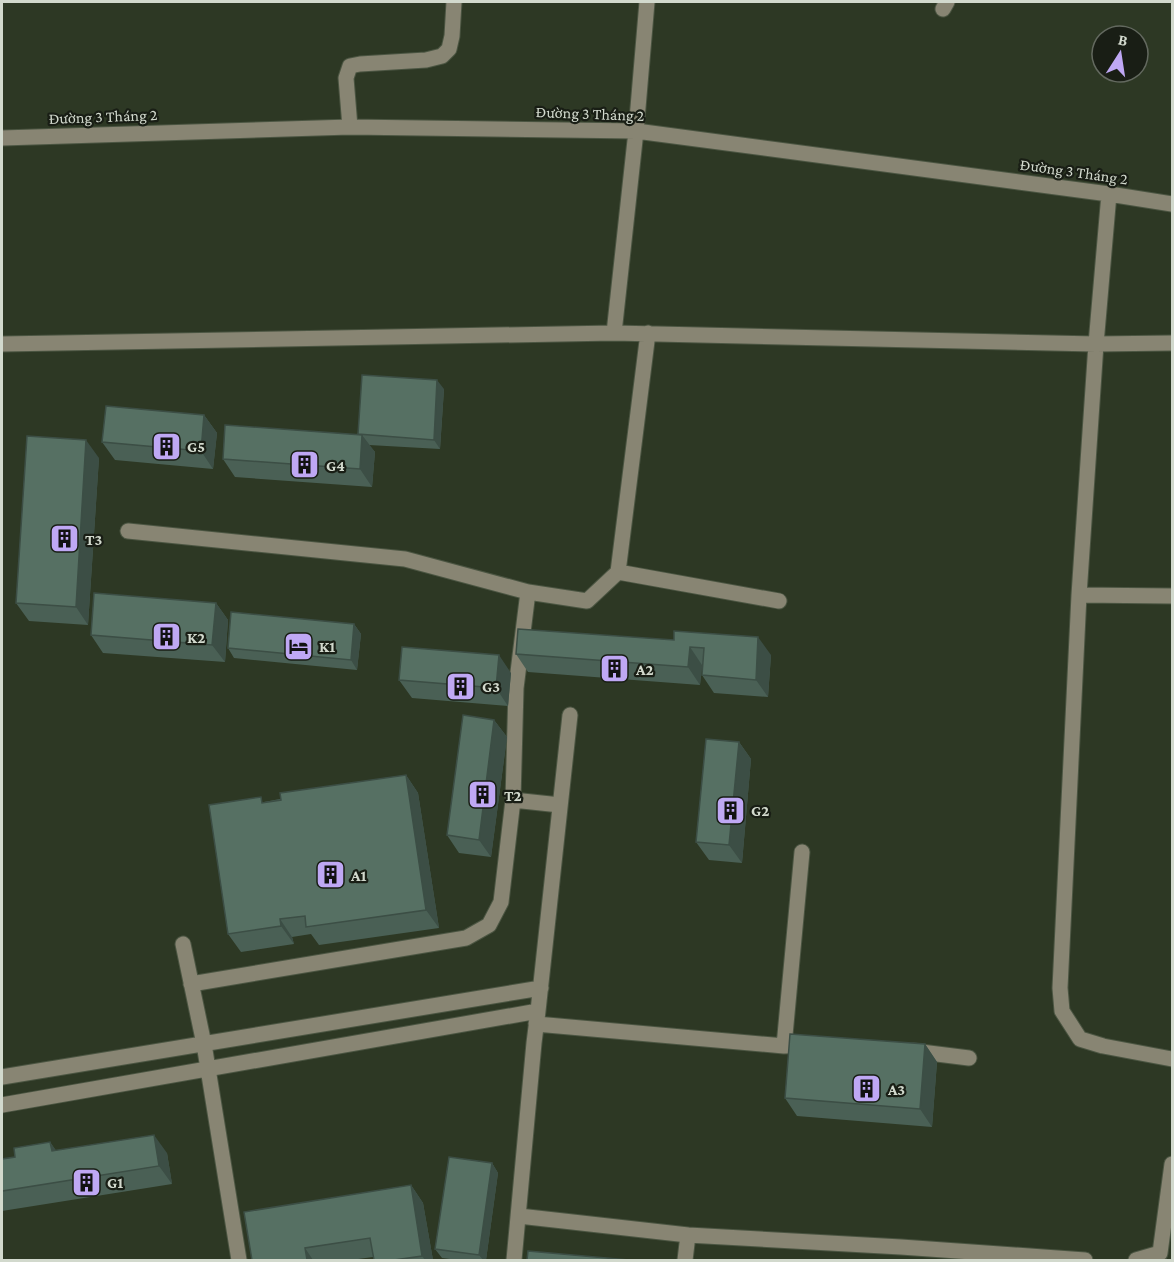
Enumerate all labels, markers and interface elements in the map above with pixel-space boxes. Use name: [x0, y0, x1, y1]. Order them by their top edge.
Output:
north arrow: [1090, 24, 1150, 84]
text: B: [1117, 31, 1129, 49]
street label: Đường 3 Tháng 2: [535, 103, 645, 125]
street label: Đường 3 Tháng 2: [48, 106, 158, 128]
street label: Đường 3 Tháng 2: [1019, 156, 1129, 189]
building icon: G5: [150, 430, 182, 462]
place label: G5: [187, 438, 205, 455]
building icon: G4: [289, 449, 321, 481]
place label: G4: [326, 457, 345, 474]
building icon: T3: [48, 523, 80, 555]
place label: T3: [85, 531, 103, 548]
building icon: K2: [150, 621, 182, 653]
place label: K2: [187, 629, 205, 646]
hotel icon: K1: [282, 630, 314, 662]
place label: K1: [319, 638, 335, 655]
building icon: A2: [599, 653, 631, 685]
place label: A2: [635, 661, 654, 678]
building icon: G3: [445, 670, 477, 702]
place label: G3: [482, 678, 500, 695]
building icon: T2: [467, 779, 499, 811]
place label: T2: [504, 787, 522, 804]
building icon: G2: [714, 794, 746, 826]
place label: G2: [751, 802, 769, 819]
building icon: A1: [314, 859, 346, 891]
place label: A1: [350, 867, 367, 884]
building icon: A3: [851, 1073, 883, 1105]
place label: A3: [887, 1081, 905, 1098]
building icon: G1: [70, 1166, 102, 1198]
place label: G1: [107, 1174, 123, 1191]

